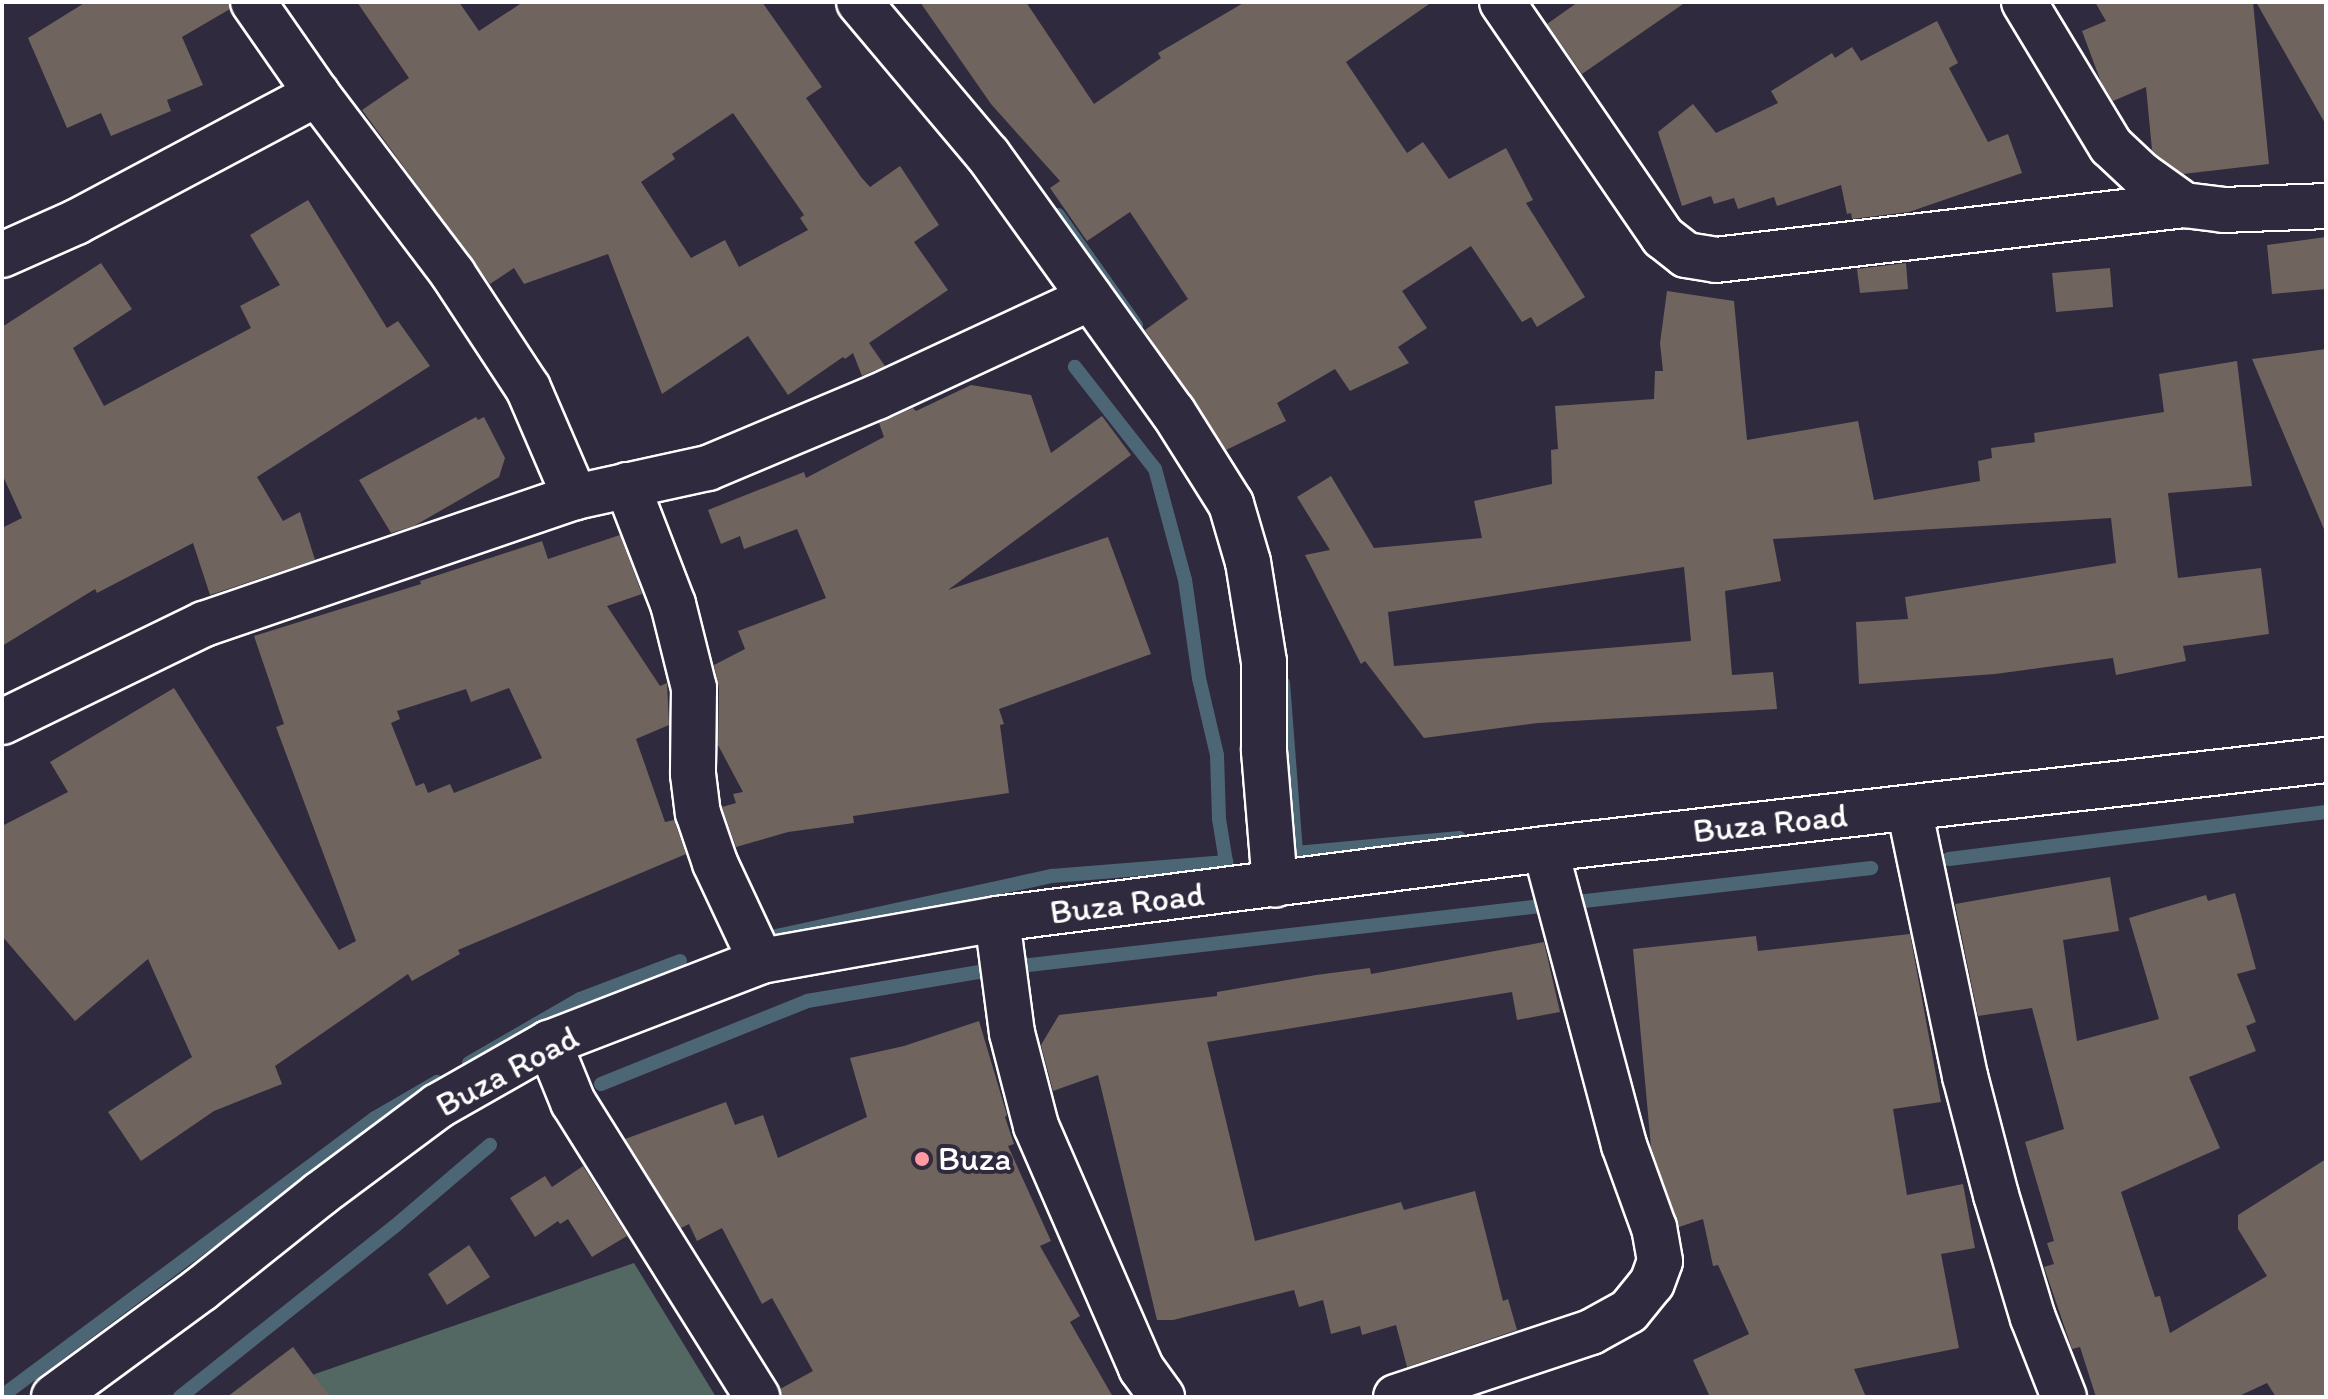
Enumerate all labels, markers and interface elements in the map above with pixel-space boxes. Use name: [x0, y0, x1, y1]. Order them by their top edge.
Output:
street label: Buza Road: [1691, 795, 1849, 851]
street label: Buza Road: [1048, 873, 1206, 933]
street label: Buza Road: [429, 1017, 585, 1125]
place label: Buza: [938, 1139, 1011, 1179]
marker: Buza: [913, 1150, 931, 1168]

